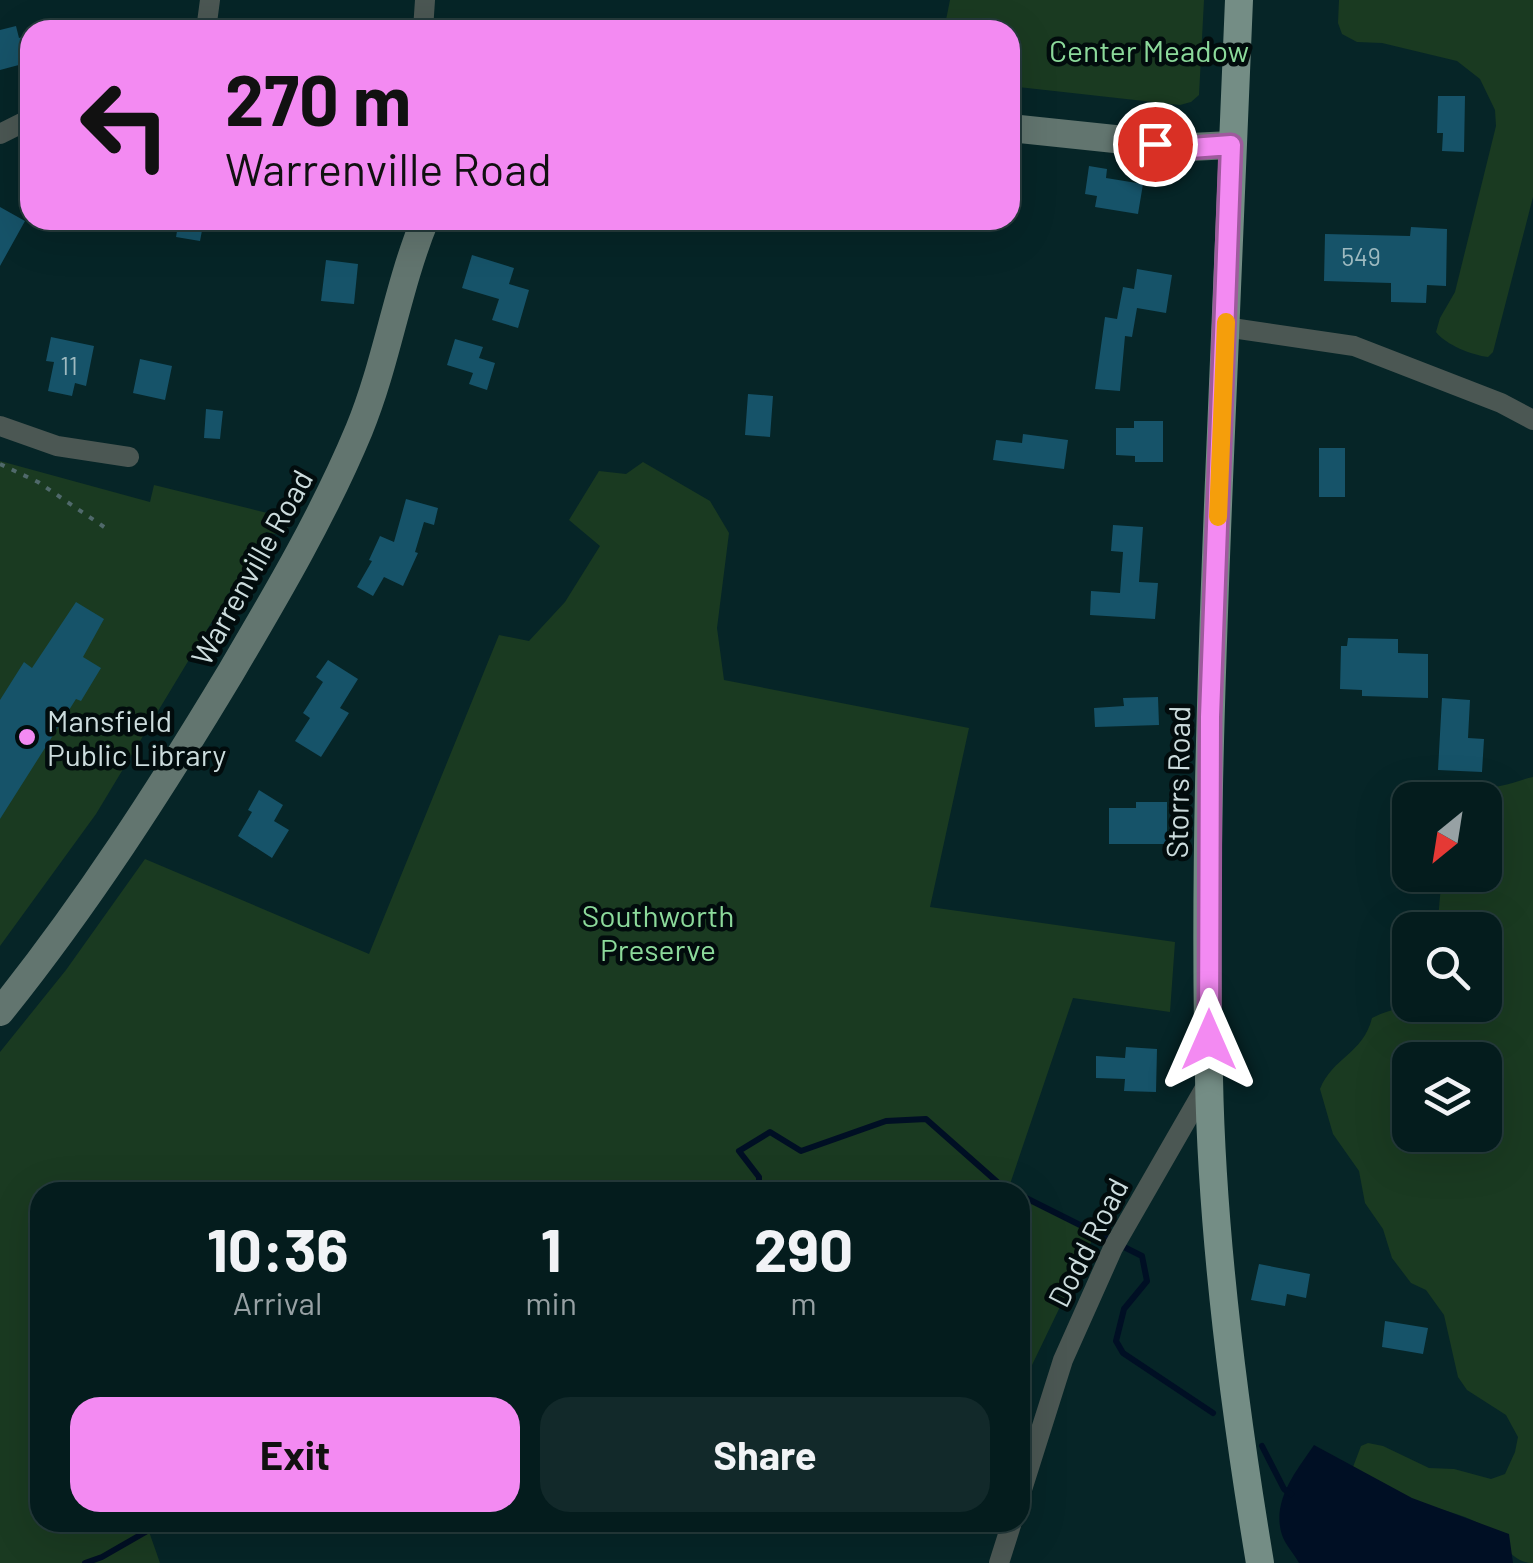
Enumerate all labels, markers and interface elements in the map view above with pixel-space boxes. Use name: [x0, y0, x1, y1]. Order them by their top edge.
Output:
park label: Center Meadow: [1049, 32, 1249, 68]
text: 270 m: [225, 56, 411, 140]
icon: left: [60, 60, 190, 190]
pin: [1113, 102, 1198, 187]
icon: arrive: [1128, 117, 1183, 172]
text: Warrenville Road: [225, 141, 552, 195]
house number: 549: [1341, 241, 1381, 271]
house number: 11: [60, 350, 78, 380]
street label: Warrenville Road: [182, 463, 320, 671]
place label: Mansfield Public Library: [47, 702, 226, 772]
street label: Storrs Road: [1158, 705, 1196, 859]
marker: Mansfield Public Library: [16, 726, 38, 748]
north arrow: [1392, 782, 1502, 892]
map controls: [1392, 782, 1502, 1152]
park label: Southworth Preserve: [582, 897, 734, 967]
button: search: [1392, 912, 1502, 1022]
position arrow: [1157, 988, 1261, 1092]
button: layers: [1392, 1042, 1502, 1152]
street label: Dodd Road: [1039, 1171, 1135, 1313]
text: 10:36: [207, 1212, 349, 1284]
text: 1: [540, 1212, 562, 1284]
text: 290: [754, 1212, 853, 1284]
text: Arrival: [233, 1283, 322, 1321]
text: min: [525, 1283, 577, 1321]
text: m: [790, 1283, 817, 1321]
button: Exit: [70, 1397, 520, 1512]
button: Share: [540, 1397, 990, 1512]

